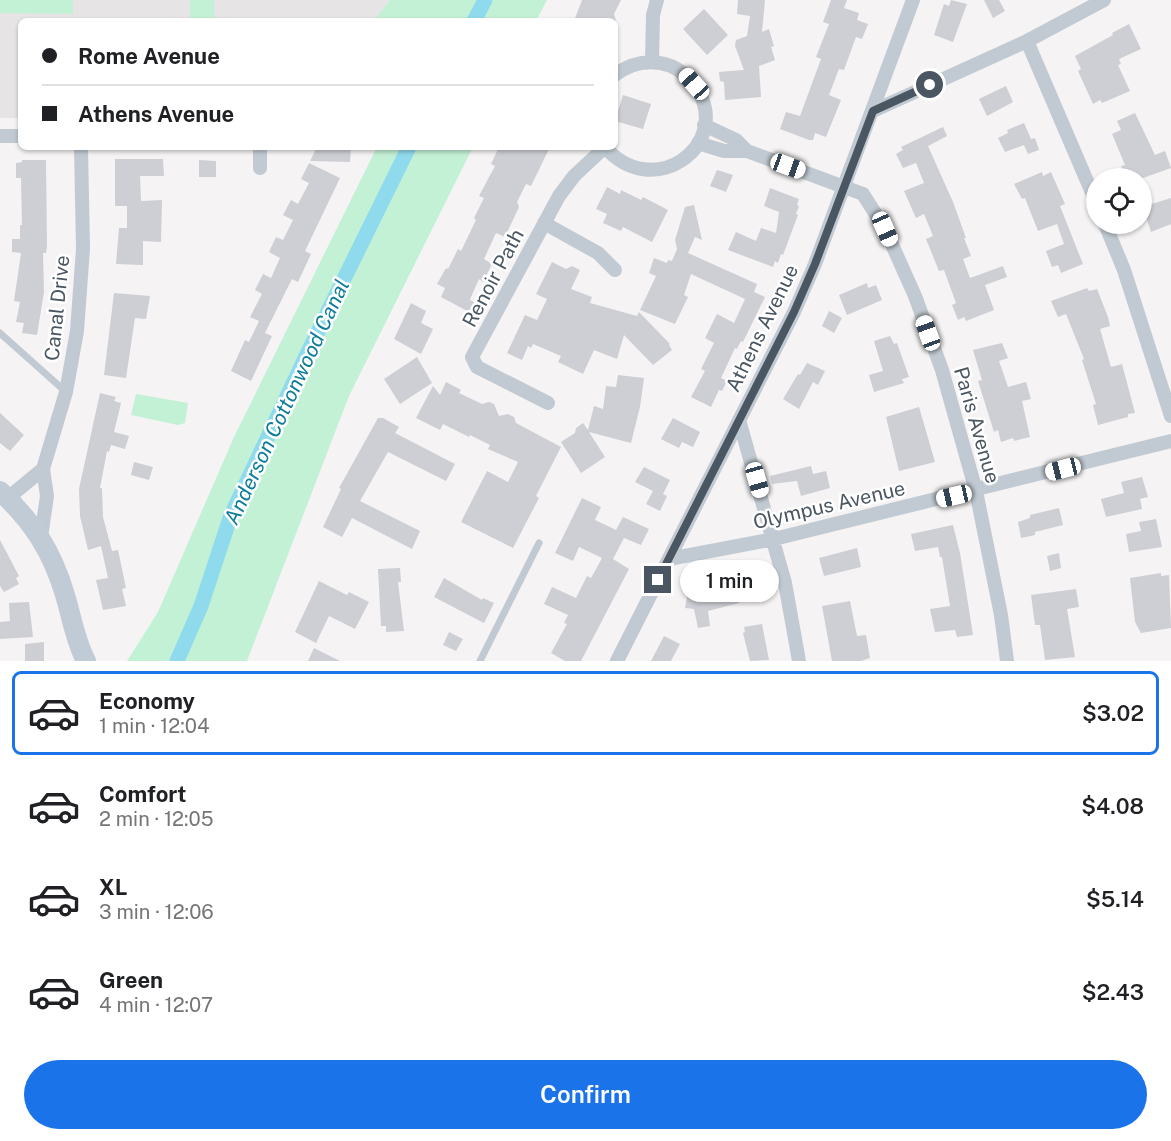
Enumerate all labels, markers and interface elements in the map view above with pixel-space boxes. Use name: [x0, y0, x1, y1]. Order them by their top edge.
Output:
text: Rome Avenue: [78, 43, 220, 69]
car: [675, 65, 713, 103]
route start: [916, 71, 943, 98]
text: Athens Avenue: [78, 101, 234, 127]
car: [768, 151, 808, 181]
map controls: [1086, 168, 1152, 234]
button: locate: [1086, 168, 1152, 234]
car: [869, 209, 901, 249]
street label: Renoir Path: [457, 225, 529, 331]
street label: Canal Drive: [40, 254, 74, 362]
street label: Athens Avenue: [721, 260, 803, 396]
water label: Anderson Cottonwood Canal: [219, 275, 354, 528]
car: [913, 313, 943, 353]
street label: Paris Avenue: [949, 364, 1005, 486]
car: [1043, 456, 1083, 482]
car: [743, 460, 771, 500]
street label: Olympus Avenue: [751, 476, 907, 534]
car: [934, 483, 974, 509]
callout: 1 min: [679, 559, 778, 601]
route end: [644, 566, 671, 593]
text: 1 min: [706, 569, 753, 593]
icon: car: [27, 686, 81, 740]
text: Economy: [99, 688, 195, 714]
text: $3.02: [1082, 700, 1144, 726]
text: 1 min · 12:04: [99, 714, 209, 738]
icon: car: [27, 779, 81, 833]
text: Comfort: [99, 781, 186, 807]
text: $4.08: [1081, 793, 1144, 819]
text: 2 min · 12:05: [99, 807, 214, 831]
icon: car: [27, 872, 81, 926]
text: XL: [99, 874, 127, 900]
text: $5.14: [1086, 886, 1144, 912]
text: 3 min · 12:06: [99, 900, 214, 924]
icon: car: [27, 965, 81, 1019]
text: Green: [99, 967, 163, 993]
text: $2.43: [1082, 979, 1144, 1005]
text: 4 min · 12:07: [99, 993, 213, 1017]
button: Confirm: [24, 1060, 1147, 1129]

